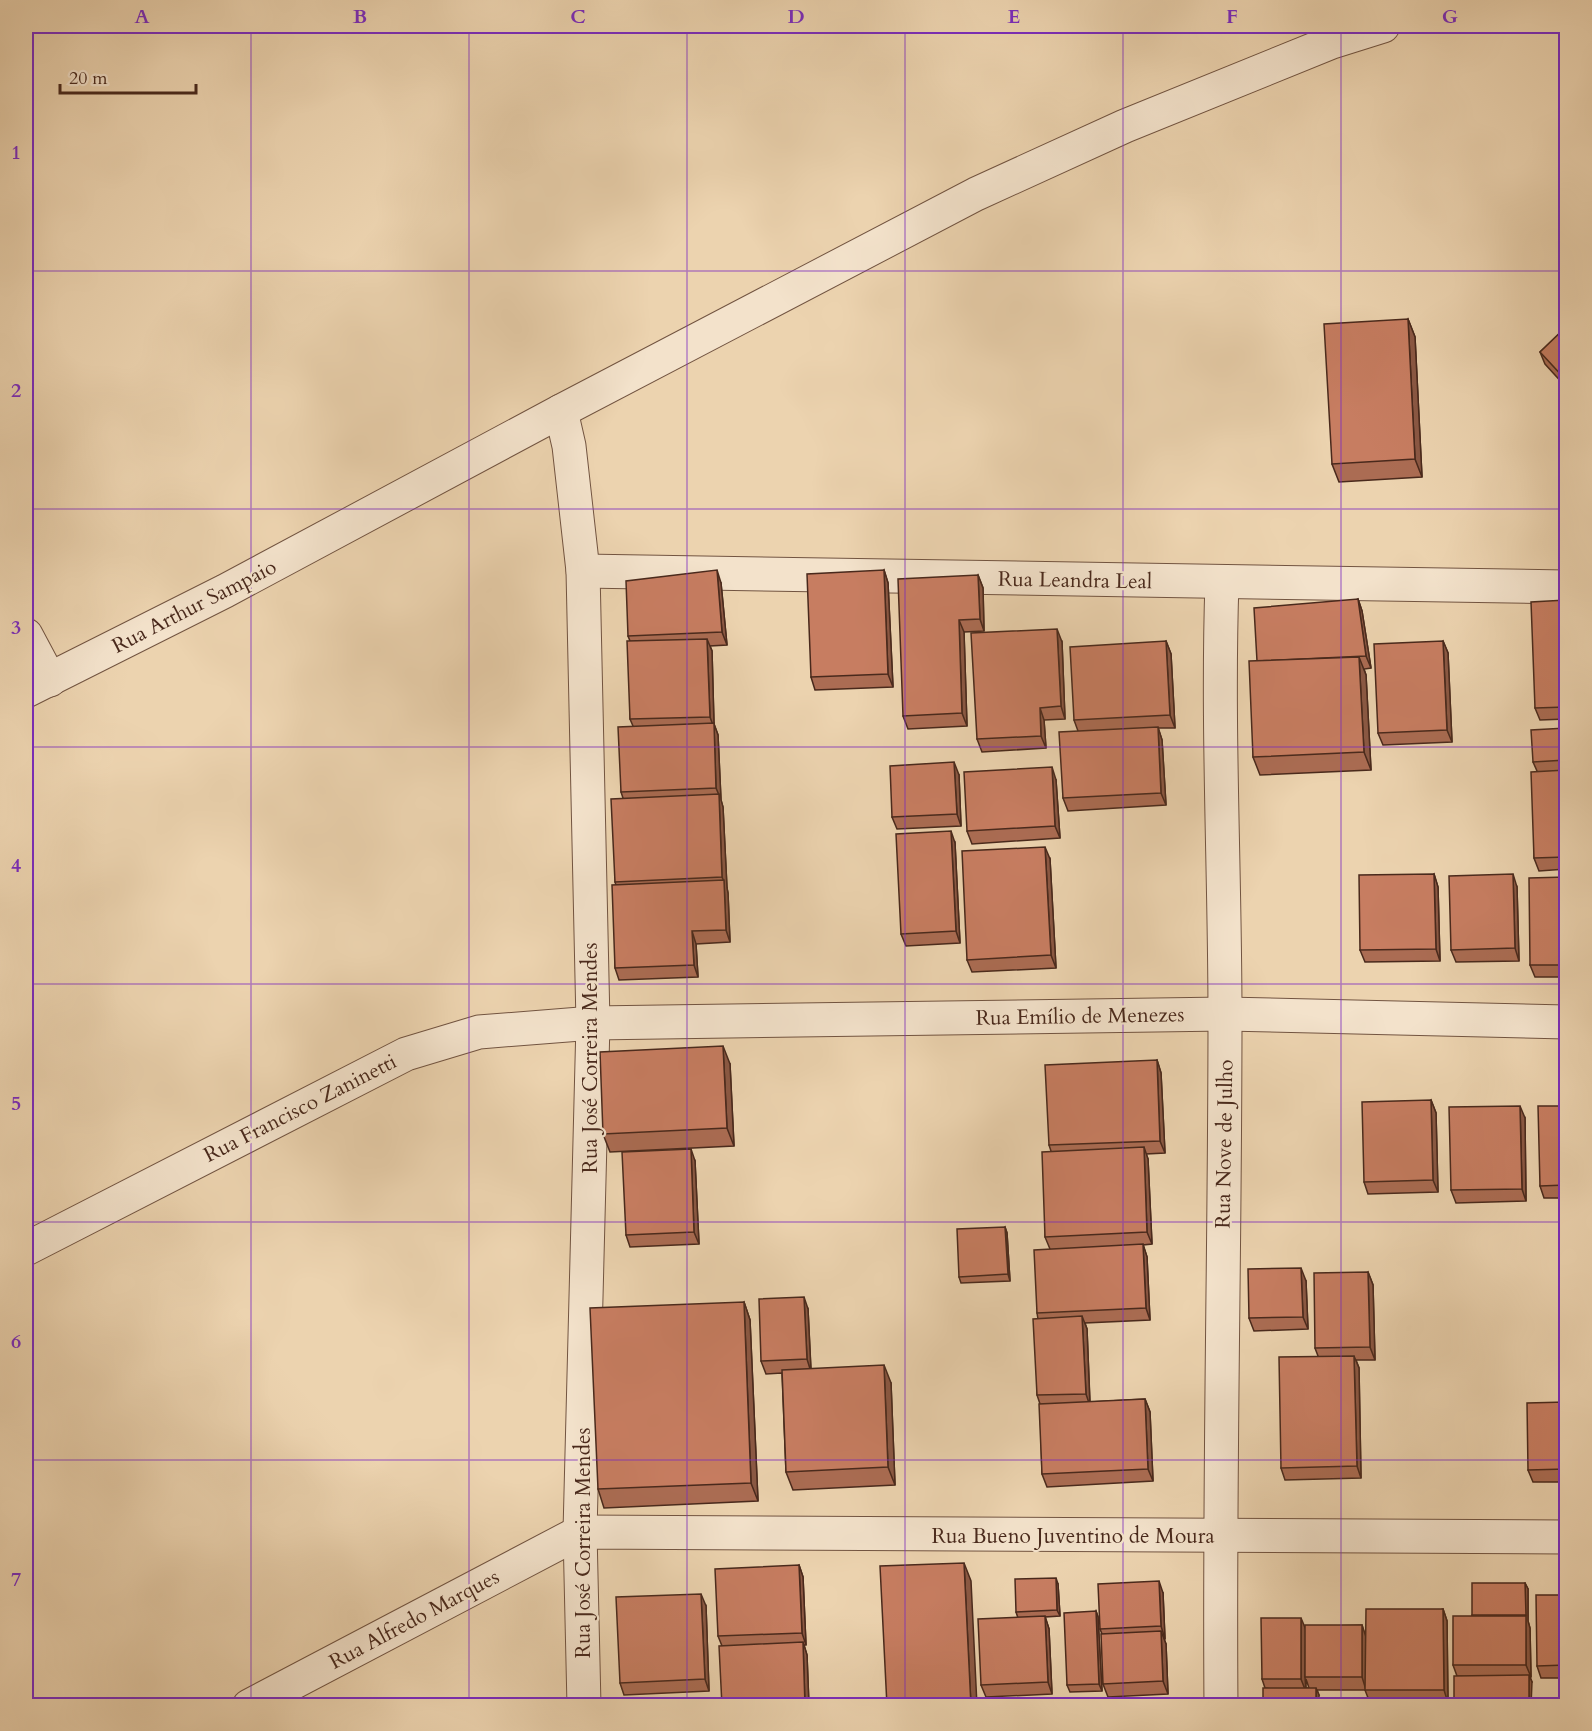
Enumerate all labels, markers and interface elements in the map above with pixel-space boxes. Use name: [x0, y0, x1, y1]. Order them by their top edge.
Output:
text: A: [134, 3, 150, 30]
text: B: [353, 3, 367, 30]
text: C: [570, 3, 586, 30]
text: D: [787, 3, 805, 30]
text: E: [1008, 3, 1020, 30]
text: F: [1226, 3, 1238, 30]
text: G: [1442, 3, 1458, 30]
scale bar: [60, 57, 196, 95]
text: 20 m: [69, 66, 108, 91]
text: 1: [11, 139, 21, 166]
text: 2: [11, 377, 21, 404]
street label: Rua Arthur Sampaio: [107, 552, 282, 661]
street label: Rua Leandra Leal: [998, 565, 1152, 596]
text: 3: [11, 614, 21, 641]
text: 4: [11, 852, 21, 879]
street label: Rua José Correira Mendes: [576, 943, 605, 1173]
street label: Rua Emílio de Menezes: [975, 1000, 1185, 1033]
street label: Rua Francisco Zaninetti: [199, 1047, 402, 1170]
street label: Rua Nove de Julho: [1209, 1059, 1240, 1229]
text: 5: [11, 1090, 21, 1117]
text: 6: [11, 1328, 21, 1355]
street label: Rua José Correira Mendes: [569, 1428, 598, 1658]
street label: Rua Bueno Juventino de Moura: [932, 1522, 1215, 1551]
street label: Rua Alfredo Marques: [324, 1562, 504, 1677]
text: 7: [11, 1566, 21, 1593]

